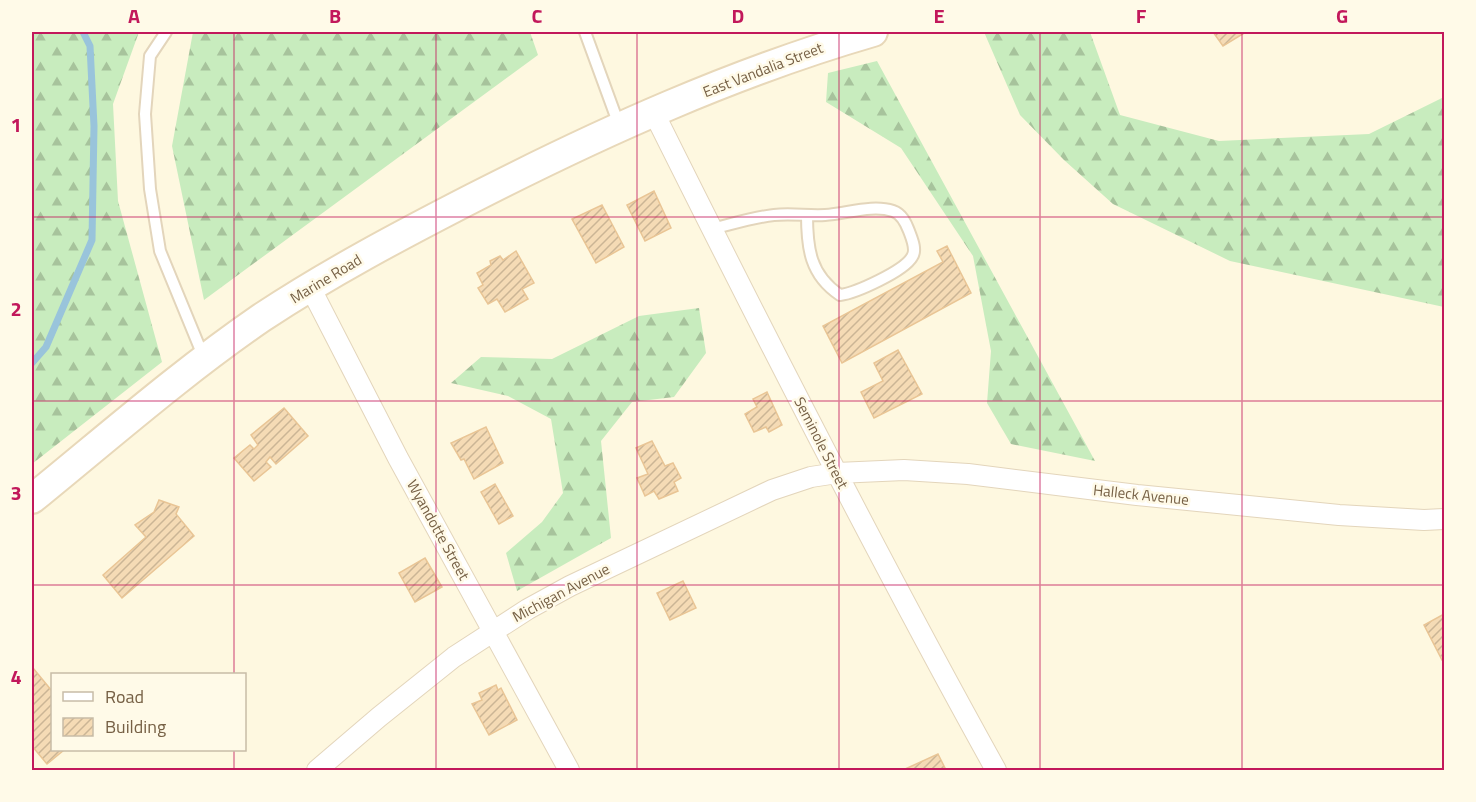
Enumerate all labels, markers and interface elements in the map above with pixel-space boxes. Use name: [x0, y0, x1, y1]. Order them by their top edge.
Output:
text: A: [128, 0, 140, 31]
text: B: [329, 0, 341, 31]
text: C: [532, 0, 543, 31]
text: D: [732, 0, 744, 31]
text: E: [933, 0, 945, 31]
text: F: [1136, 0, 1147, 31]
text: G: [1336, 0, 1348, 31]
street label: East Vandalia Street: [699, 36, 827, 103]
text: 1: [10, 109, 22, 140]
street label: Marine Road: [286, 248, 366, 309]
text: 2: [10, 293, 22, 324]
street label: Seminole Street: [788, 393, 855, 493]
street label: Wyandotte Street: [401, 475, 476, 585]
text: 3: [10, 477, 22, 508]
street label: Halleck Avenue: [1092, 478, 1190, 511]
street label: Michigan Avenue: [508, 557, 614, 628]
text: 4: [10, 661, 22, 692]
legend: [51, 673, 246, 751]
text: Road: [105, 683, 144, 710]
text: Building: [105, 713, 166, 740]

